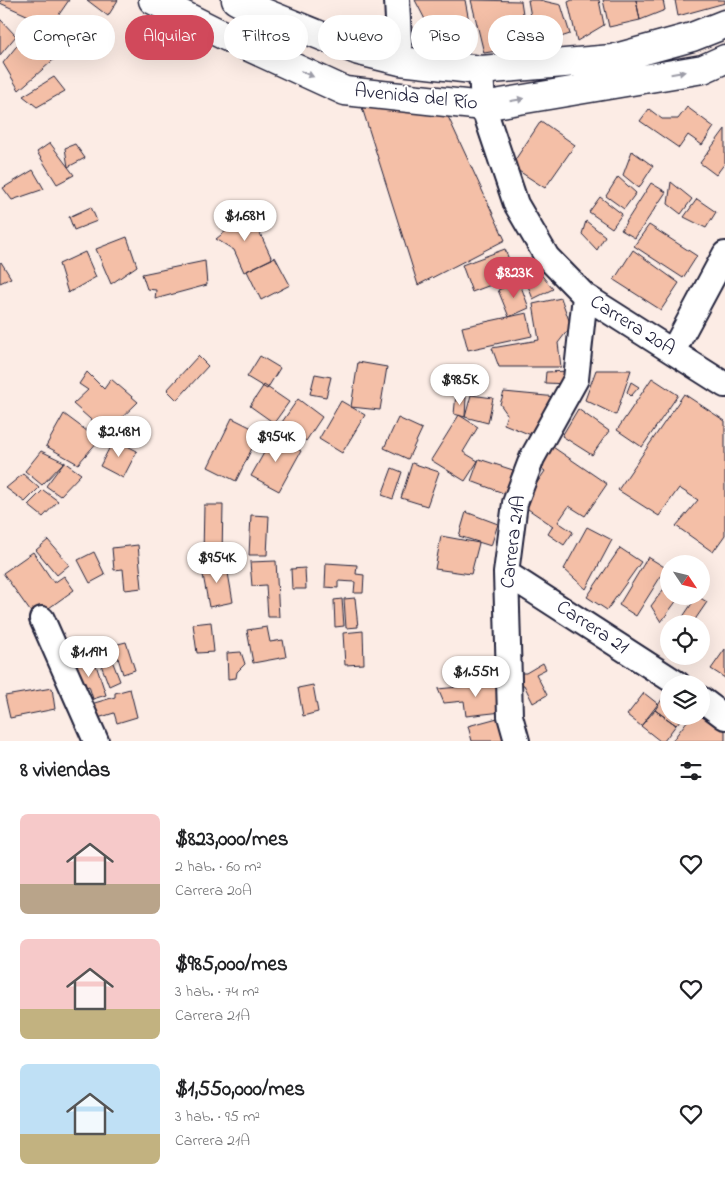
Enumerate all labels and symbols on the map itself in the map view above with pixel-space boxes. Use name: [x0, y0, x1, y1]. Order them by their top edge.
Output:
one-way arrow: [670, 69, 686, 77]
one-way arrow: [300, 70, 314, 78]
street label: Avenida del Río: [353, 77, 479, 119]
one-way arrow: [510, 96, 526, 104]
pin: $1.68M: [204, 200, 286, 242]
pin: $823K: [479, 256, 549, 299]
street label: Carrera 20A: [584, 288, 680, 364]
pin: $985K: [425, 364, 495, 406]
pin: $2.48M: [78, 416, 160, 458]
pin: $954K: [241, 420, 311, 463]
street label: Carrera 21A: [494, 494, 534, 590]
pin: $954K: [182, 542, 252, 584]
north arrow: [660, 555, 710, 605]
street label: Carrera 21: [550, 594, 634, 662]
pin: $1.19M: [48, 636, 130, 678]
pin: $1.55M: [435, 656, 517, 698]

